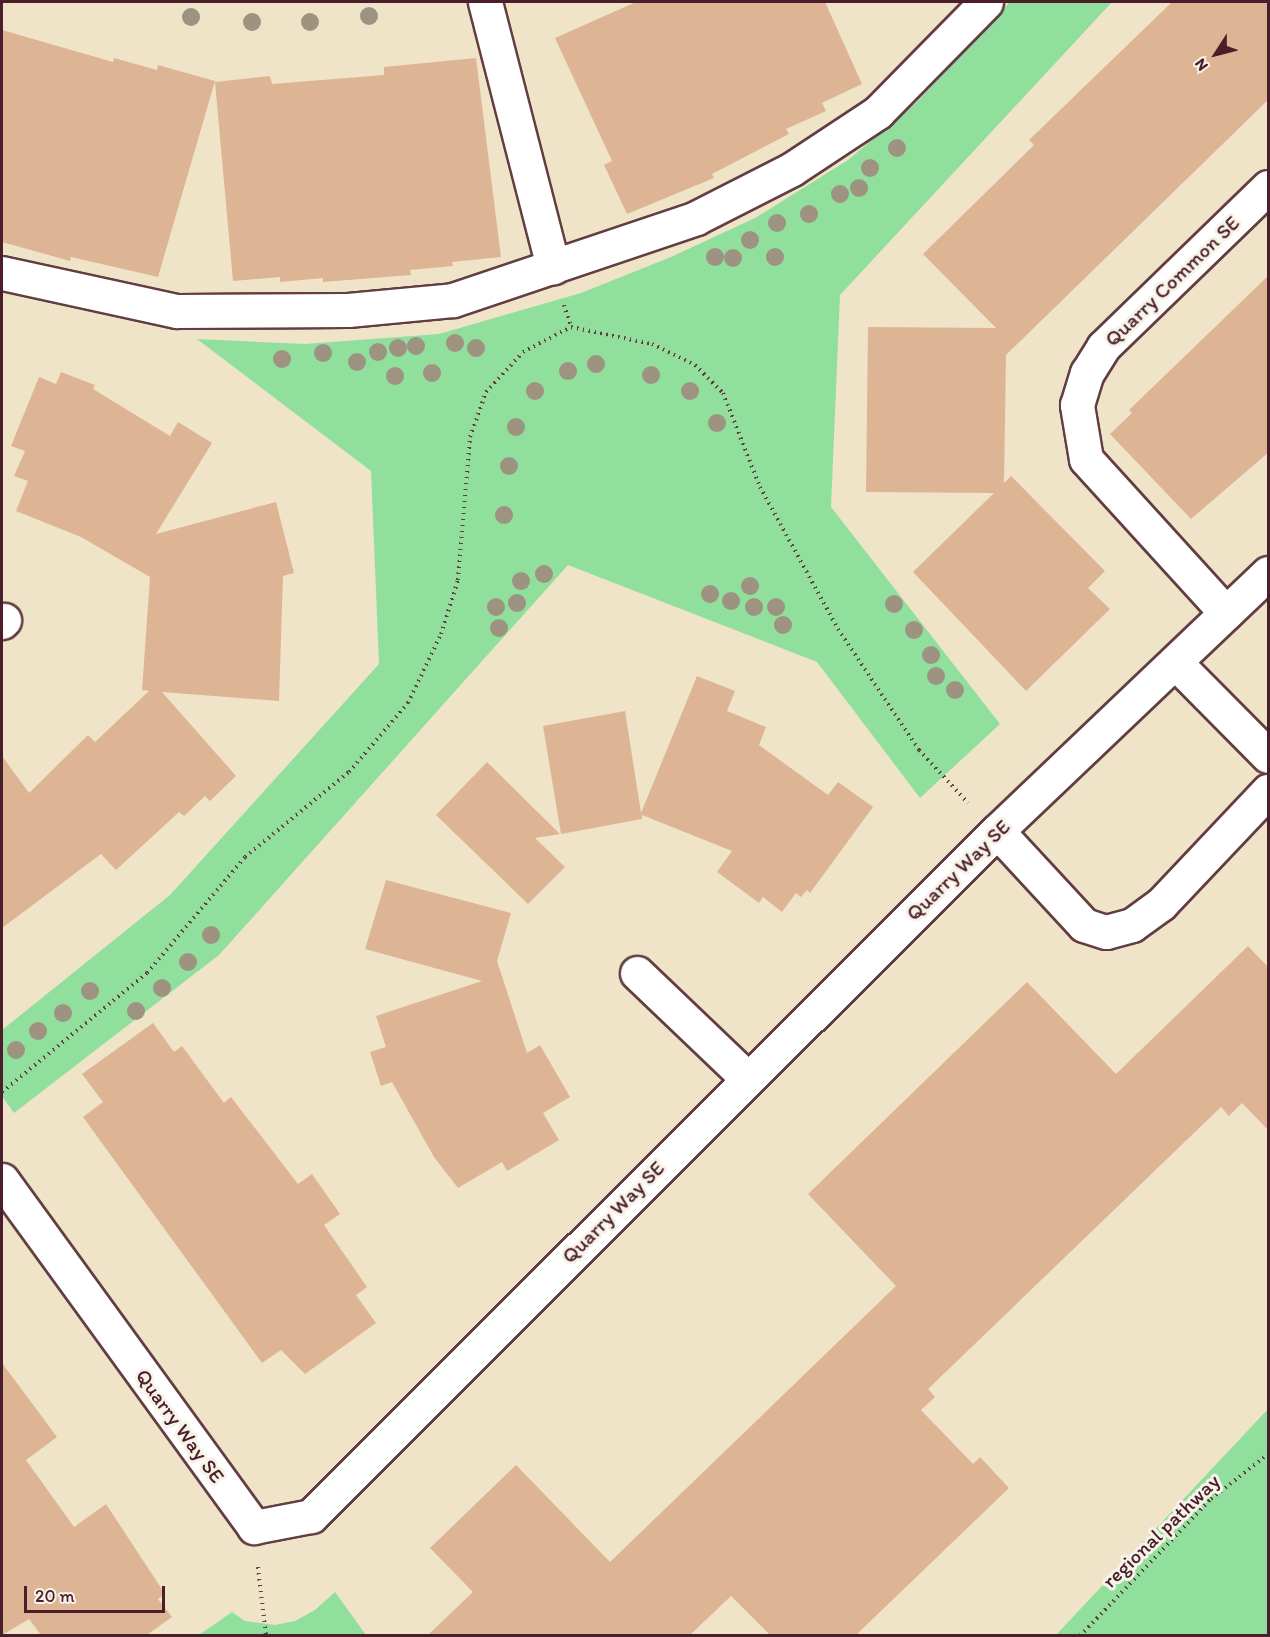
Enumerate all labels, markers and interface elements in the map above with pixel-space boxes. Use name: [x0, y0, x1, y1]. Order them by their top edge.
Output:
north arrow: [1186, 24, 1246, 84]
text: N: [1190, 55, 1212, 75]
street label: Quarry Common SE: [1099, 210, 1245, 352]
street label: Quarry Way SE: [901, 814, 1015, 926]
street label: Quarry Way SE: [557, 1156, 669, 1268]
street label: Quarry Way SE: [130, 1364, 230, 1488]
street label: regional pathway: [1097, 1468, 1225, 1594]
scale bar: [27, 1574, 168, 1612]
text: 20 m: [35, 1585, 75, 1607]

